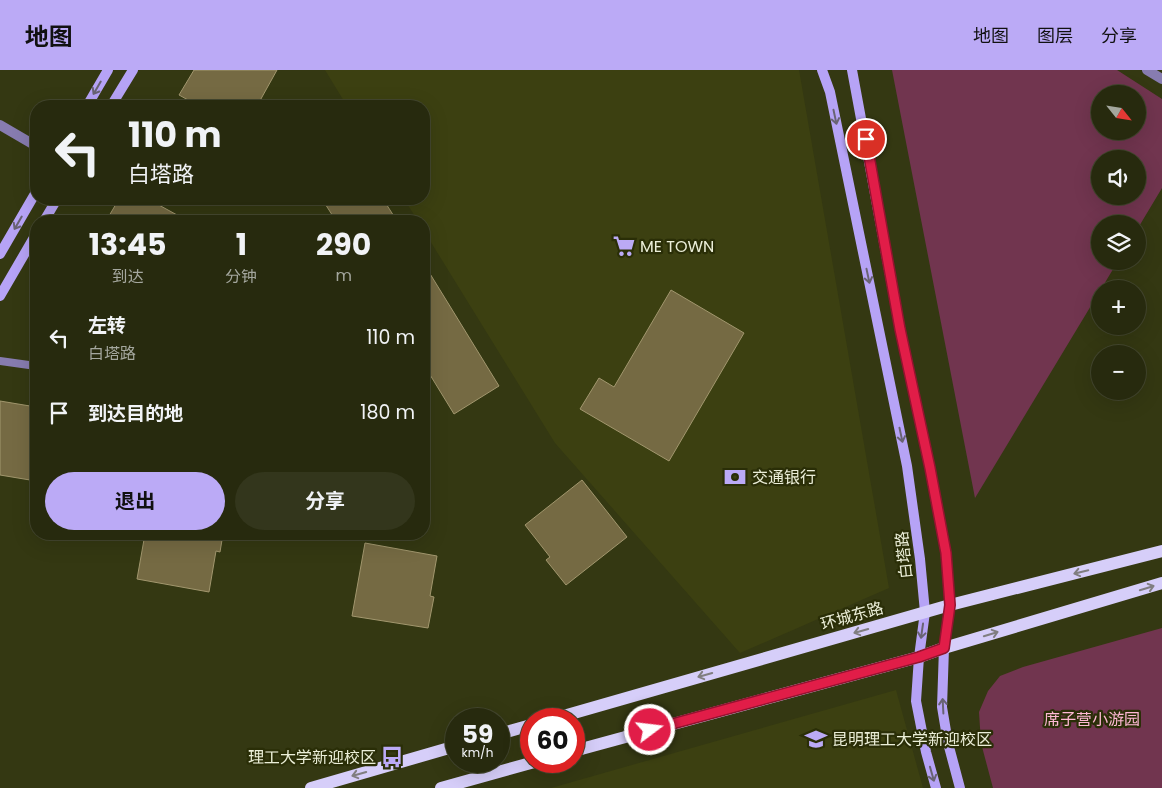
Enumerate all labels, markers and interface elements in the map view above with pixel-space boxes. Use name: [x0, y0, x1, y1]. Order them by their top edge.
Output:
text: 地图: [25, 20, 73, 53]
text: 地图: [973, 23, 1009, 48]
text: 图层: [1037, 23, 1073, 48]
text: 分享: [1101, 23, 1137, 48]
one-way arrow: [92, 81, 102, 95]
north arrow: [1091, 85, 1146, 140]
map controls: [1091, 85, 1146, 400]
one-way arrow: [831, 108, 840, 124]
text: 110 m: [128, 110, 222, 159]
pin: [845, 118, 887, 160]
icon: left: [45, 120, 110, 185]
icon: arrive: [852, 125, 880, 153]
button: sound: [1091, 150, 1146, 205]
text: 白塔路: [128, 159, 194, 190]
one-way arrow: [13, 215, 23, 230]
button: layers: [1091, 215, 1146, 270]
text: 13:45: [89, 223, 167, 266]
text: 1: [236, 223, 247, 266]
text: 290: [316, 223, 371, 266]
supermarket icon: ME TOWN: [611, 233, 637, 259]
place label: ME TOWN: [640, 235, 714, 258]
text: m: [335, 264, 352, 287]
text: 到达: [112, 265, 144, 288]
text: 分钟: [225, 265, 257, 288]
one-way arrow: [864, 268, 873, 284]
button: +: [1091, 280, 1146, 335]
text: 左转: [88, 312, 126, 339]
icon: left: [45, 324, 73, 352]
text: 110 m: [366, 324, 415, 351]
text: 白塔路: [88, 342, 136, 365]
button: −: [1091, 345, 1146, 400]
icon: arrive: [45, 399, 73, 427]
text: 180 m: [360, 399, 415, 426]
text: 到达目的地: [88, 400, 183, 427]
one-way arrow: [897, 427, 906, 443]
bank icon: 交通银行: [722, 464, 748, 490]
place label: 交通银行: [752, 466, 816, 489]
button: 退出: [45, 472, 225, 530]
button: 分享: [235, 472, 415, 530]
street label: 白塔路: [890, 530, 918, 580]
one-way arrow: [1073, 568, 1089, 577]
one-way arrow: [1138, 582, 1154, 592]
street label: 环城东路: [818, 596, 886, 636]
one-way arrow: [917, 622, 927, 638]
one-way arrow: [853, 626, 869, 636]
one-way arrow: [982, 628, 998, 638]
one-way arrow: [697, 671, 713, 681]
one-way arrow: [939, 699, 948, 715]
position arrow: [623, 703, 675, 755]
speed limit sign: 60: [520, 708, 585, 773]
park label: 席子营小游园: [1044, 708, 1140, 731]
text: 59: [462, 717, 493, 752]
school or university icon: 昆明理工大学新迎校区: [803, 726, 829, 752]
place label: 昆明理工大学新迎校区: [832, 728, 992, 751]
bus stop icon: 理工大学新迎校区: [379, 744, 405, 770]
text: km/h: [462, 744, 493, 761]
place label: 理工大学新迎校区: [248, 746, 376, 769]
one-way arrow: [928, 765, 938, 781]
one-way arrow: [351, 770, 367, 780]

